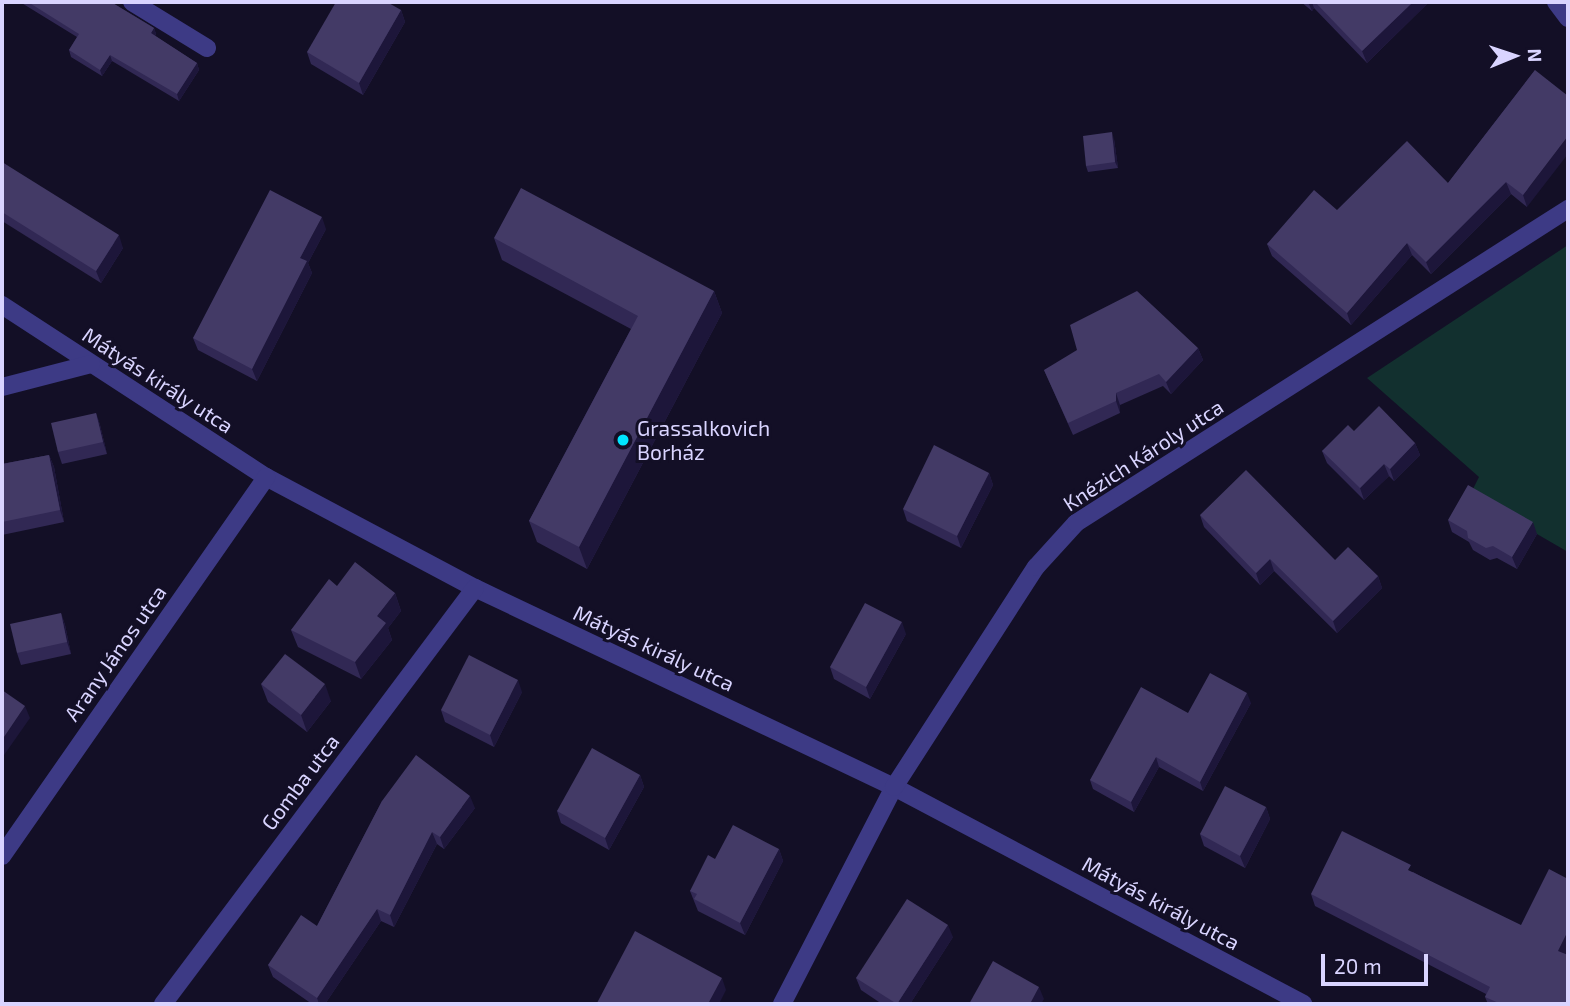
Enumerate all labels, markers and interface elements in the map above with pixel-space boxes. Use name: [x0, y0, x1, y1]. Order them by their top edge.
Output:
north arrow: [1479, 21, 1549, 91]
text: N: [1524, 48, 1547, 63]
street label: Mátyás király utca: [78, 322, 238, 438]
street label: Knézich Károly utca: [1058, 394, 1228, 516]
place label: Grassalkovich Borház: [637, 415, 770, 465]
marker: Grassalkovich Borház: [615, 432, 631, 448]
street label: Arany János utca: [59, 580, 171, 726]
street label: Mátyás király utca: [569, 600, 739, 696]
street label: Gomba utca: [256, 729, 344, 835]
street label: Mátyás király utca: [1078, 851, 1244, 955]
scale bar: [1325, 940, 1432, 984]
text: 20 m: [1334, 953, 1382, 978]

